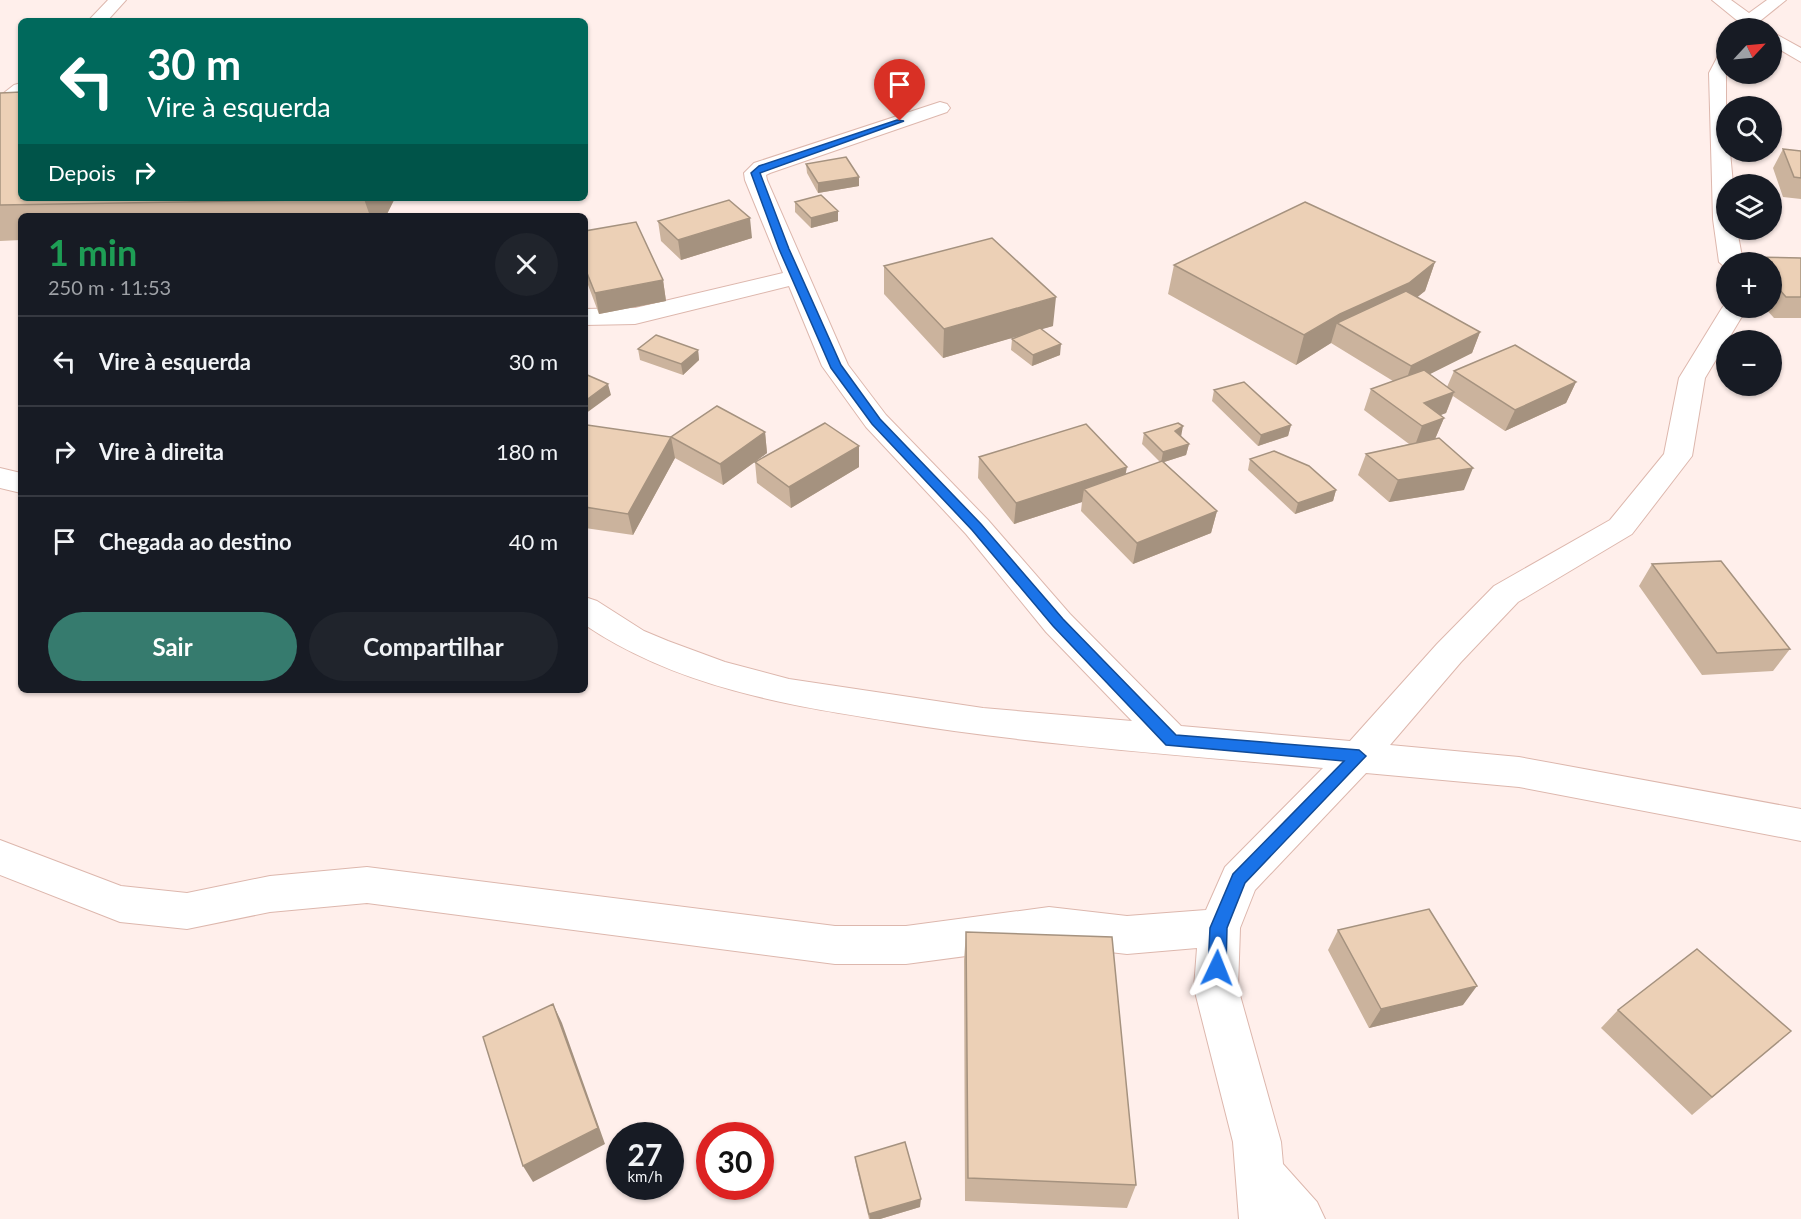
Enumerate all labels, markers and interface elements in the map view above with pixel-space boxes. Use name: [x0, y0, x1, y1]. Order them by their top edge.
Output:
north arrow: [1716, 18, 1782, 84]
map controls: [1716, 18, 1782, 396]
text: 30 m: [147, 39, 241, 89]
icon: left: [48, 42, 126, 120]
pin: [874, 59, 925, 121]
icon: arrive: [883, 68, 916, 101]
text: Vire à esquerda: [147, 90, 331, 123]
button: search: [1716, 96, 1782, 162]
icon: right: [128, 156, 161, 189]
text: Depois: [48, 159, 116, 186]
button: layers: [1716, 174, 1782, 240]
text: 1 min: [48, 230, 137, 274]
button: close: [495, 233, 558, 296]
button: +: [1716, 252, 1782, 318]
text: 250 m · 11:53: [48, 275, 171, 299]
button: −: [1716, 330, 1782, 396]
icon: left: [48, 345, 81, 378]
text: Vire à esquerda: [99, 348, 251, 375]
text: 30 m: [509, 348, 558, 375]
icon: right: [48, 435, 81, 468]
text: Vire à direita: [99, 438, 224, 465]
text: 180 m: [496, 438, 558, 465]
icon: arrive: [48, 525, 81, 558]
text: Chegada ao destino: [99, 528, 292, 555]
text: 40 m: [509, 528, 558, 555]
button: Sair: [48, 612, 297, 681]
button: Compartilhar: [309, 612, 558, 681]
position arrow: [1185, 936, 1249, 1000]
speed limit sign: 30: [696, 1122, 774, 1200]
text: 27: [628, 1136, 662, 1172]
text: km/h: [627, 1167, 663, 1185]

